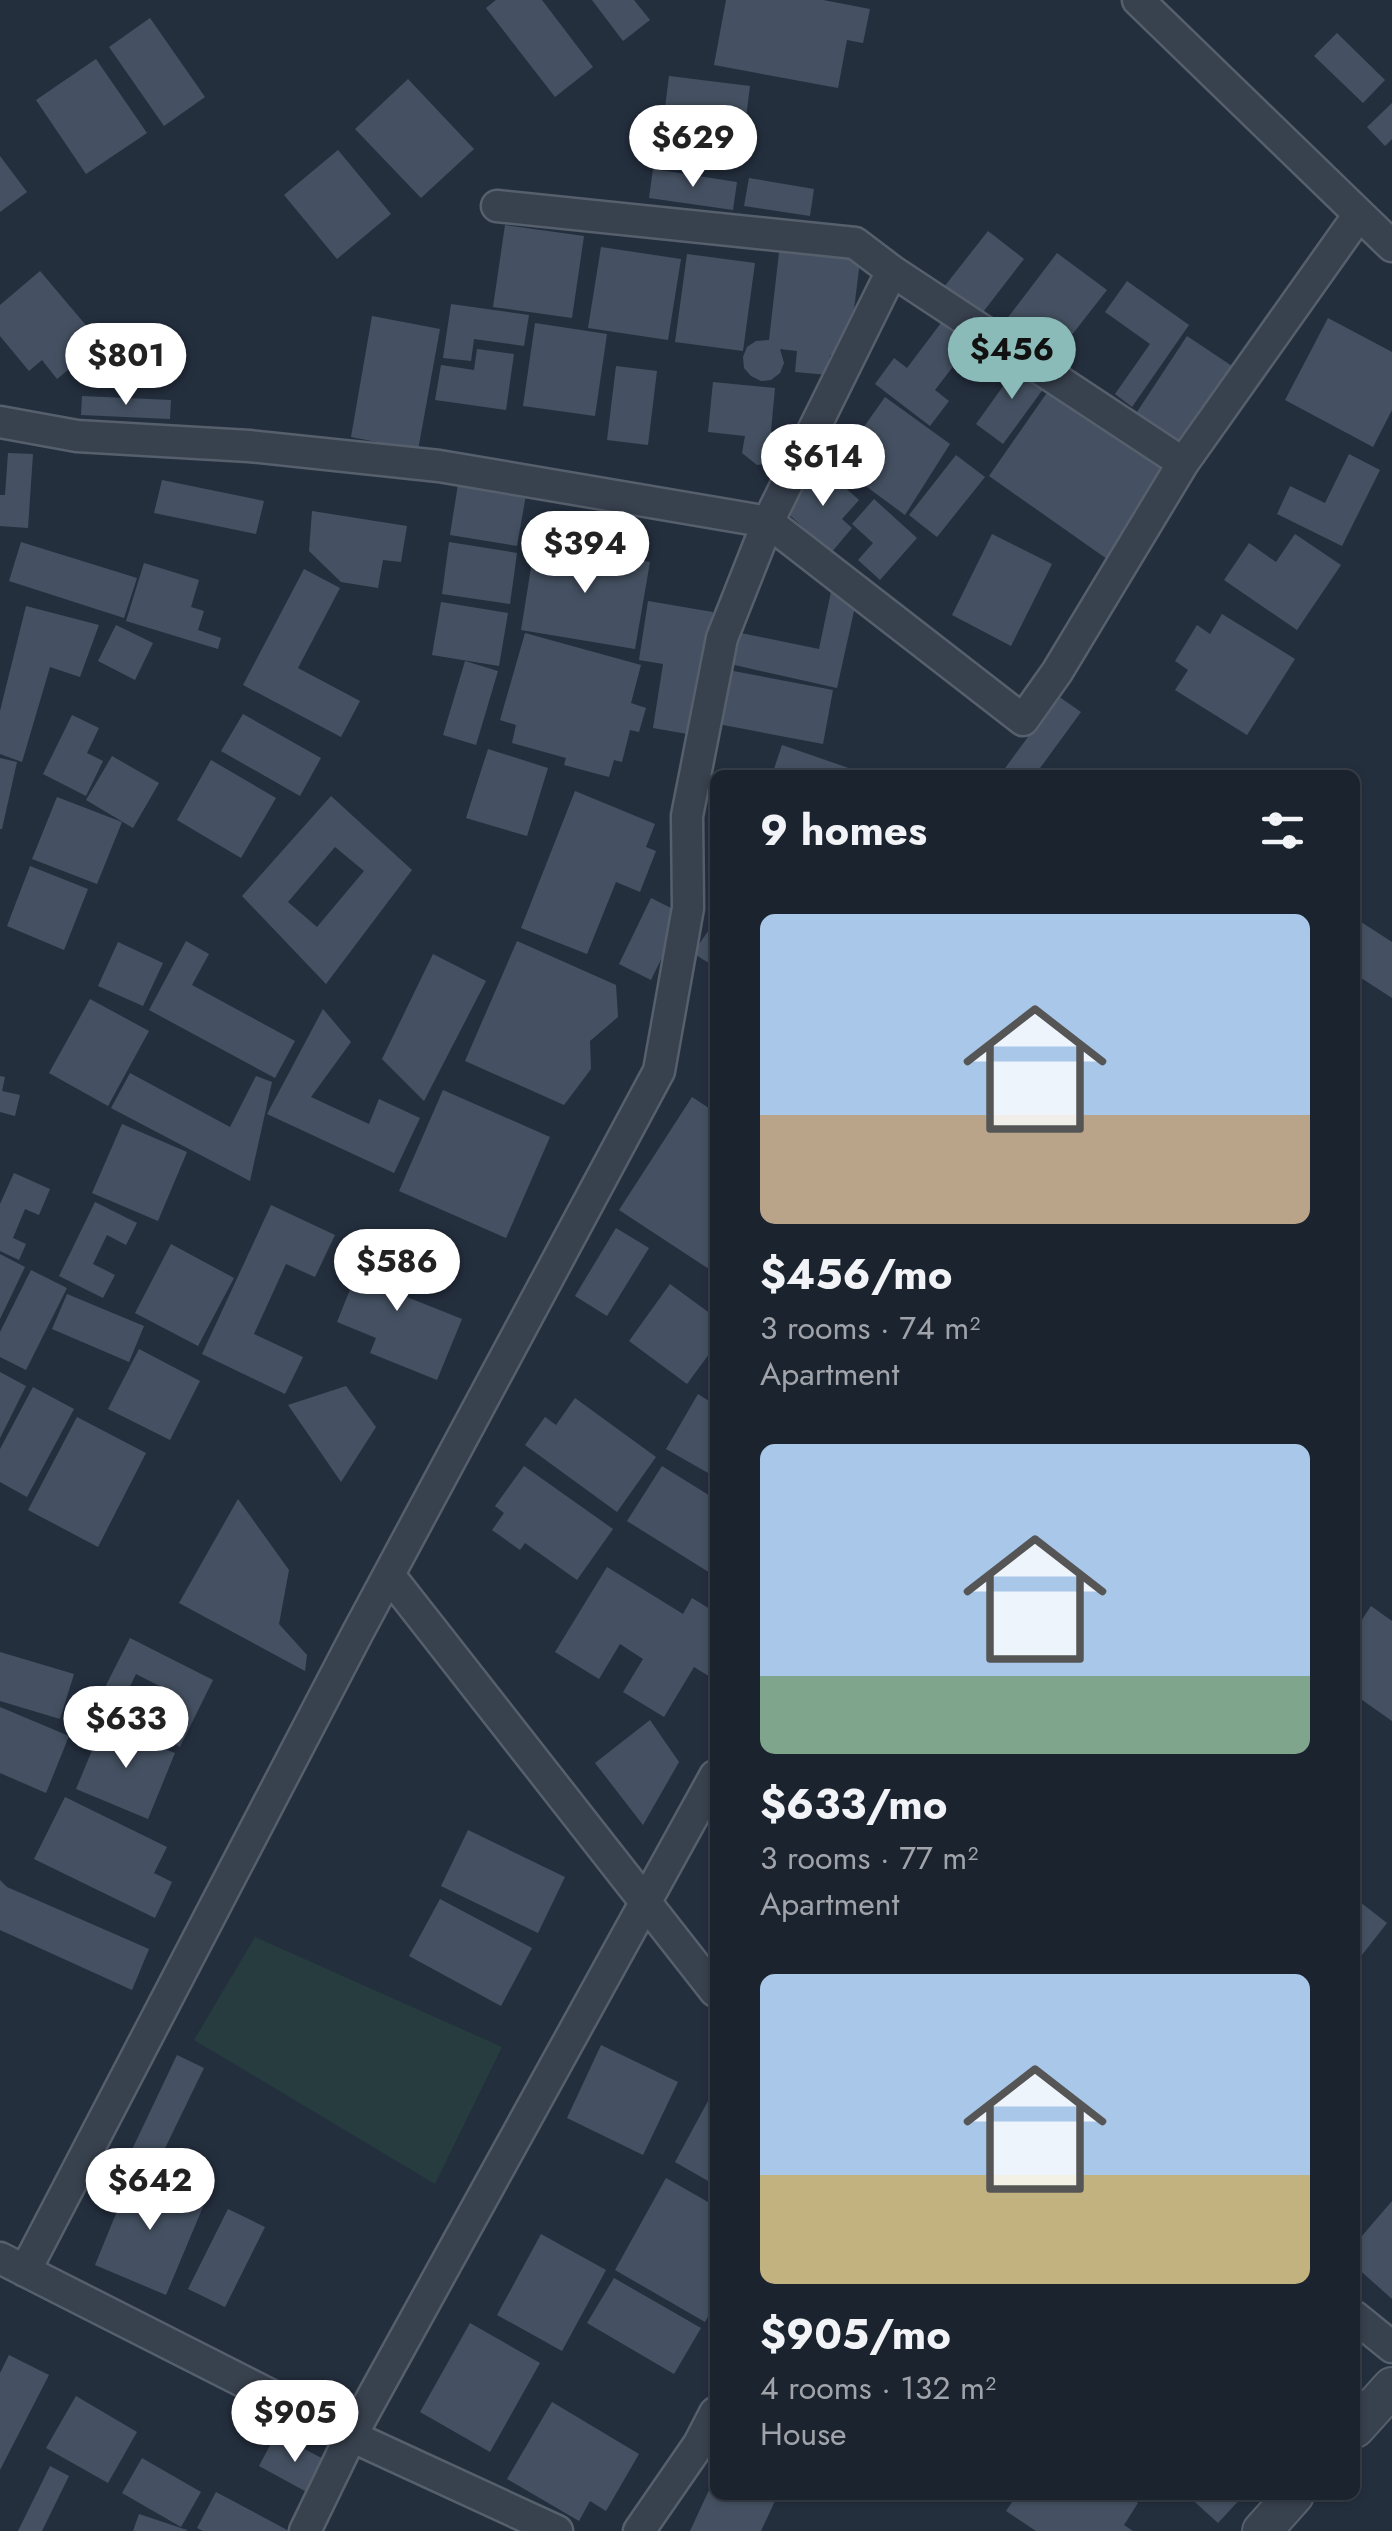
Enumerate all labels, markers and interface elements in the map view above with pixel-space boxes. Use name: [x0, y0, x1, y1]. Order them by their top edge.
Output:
pin: $629: [634, 105, 752, 190]
text: $629: [651, 114, 735, 160]
pin: $456: [953, 317, 1071, 402]
pin: $801: [67, 323, 185, 408]
text: $456: [970, 326, 1054, 372]
text: $801: [87, 332, 165, 378]
pin: $614: [764, 424, 882, 509]
text: $614: [783, 433, 863, 479]
pin: $394: [526, 511, 644, 596]
text: $394: [543, 520, 627, 566]
text: 9 homes: [760, 800, 927, 861]
icon: filters: [1255, 803, 1310, 858]
icon: home: [945, 979, 1125, 1159]
pin: $586: [338, 1229, 456, 1314]
text: $586: [356, 1238, 438, 1284]
text: $456/mo: [760, 1244, 952, 1305]
text: 3 rooms · 74 m²: [760, 1305, 980, 1351]
text: Apartment: [760, 1351, 899, 1397]
icon: home: [945, 1509, 1125, 1689]
pin: $633: [67, 1686, 185, 1771]
text: $633: [85, 1695, 167, 1741]
text: $633/mo: [760, 1774, 948, 1835]
text: 3 rooms · 77 m²: [760, 1835, 978, 1881]
text: Apartment: [760, 1881, 899, 1927]
icon: home: [945, 2039, 1125, 2219]
pin: $642: [91, 2148, 209, 2233]
text: $642: [108, 2157, 192, 2203]
text: $905/mo: [760, 2304, 951, 2365]
text: 4 rooms · 132 m²: [760, 2365, 996, 2411]
pin: $905: [236, 2380, 354, 2465]
text: $905: [253, 2389, 337, 2435]
text: House: [760, 2411, 847, 2457]

